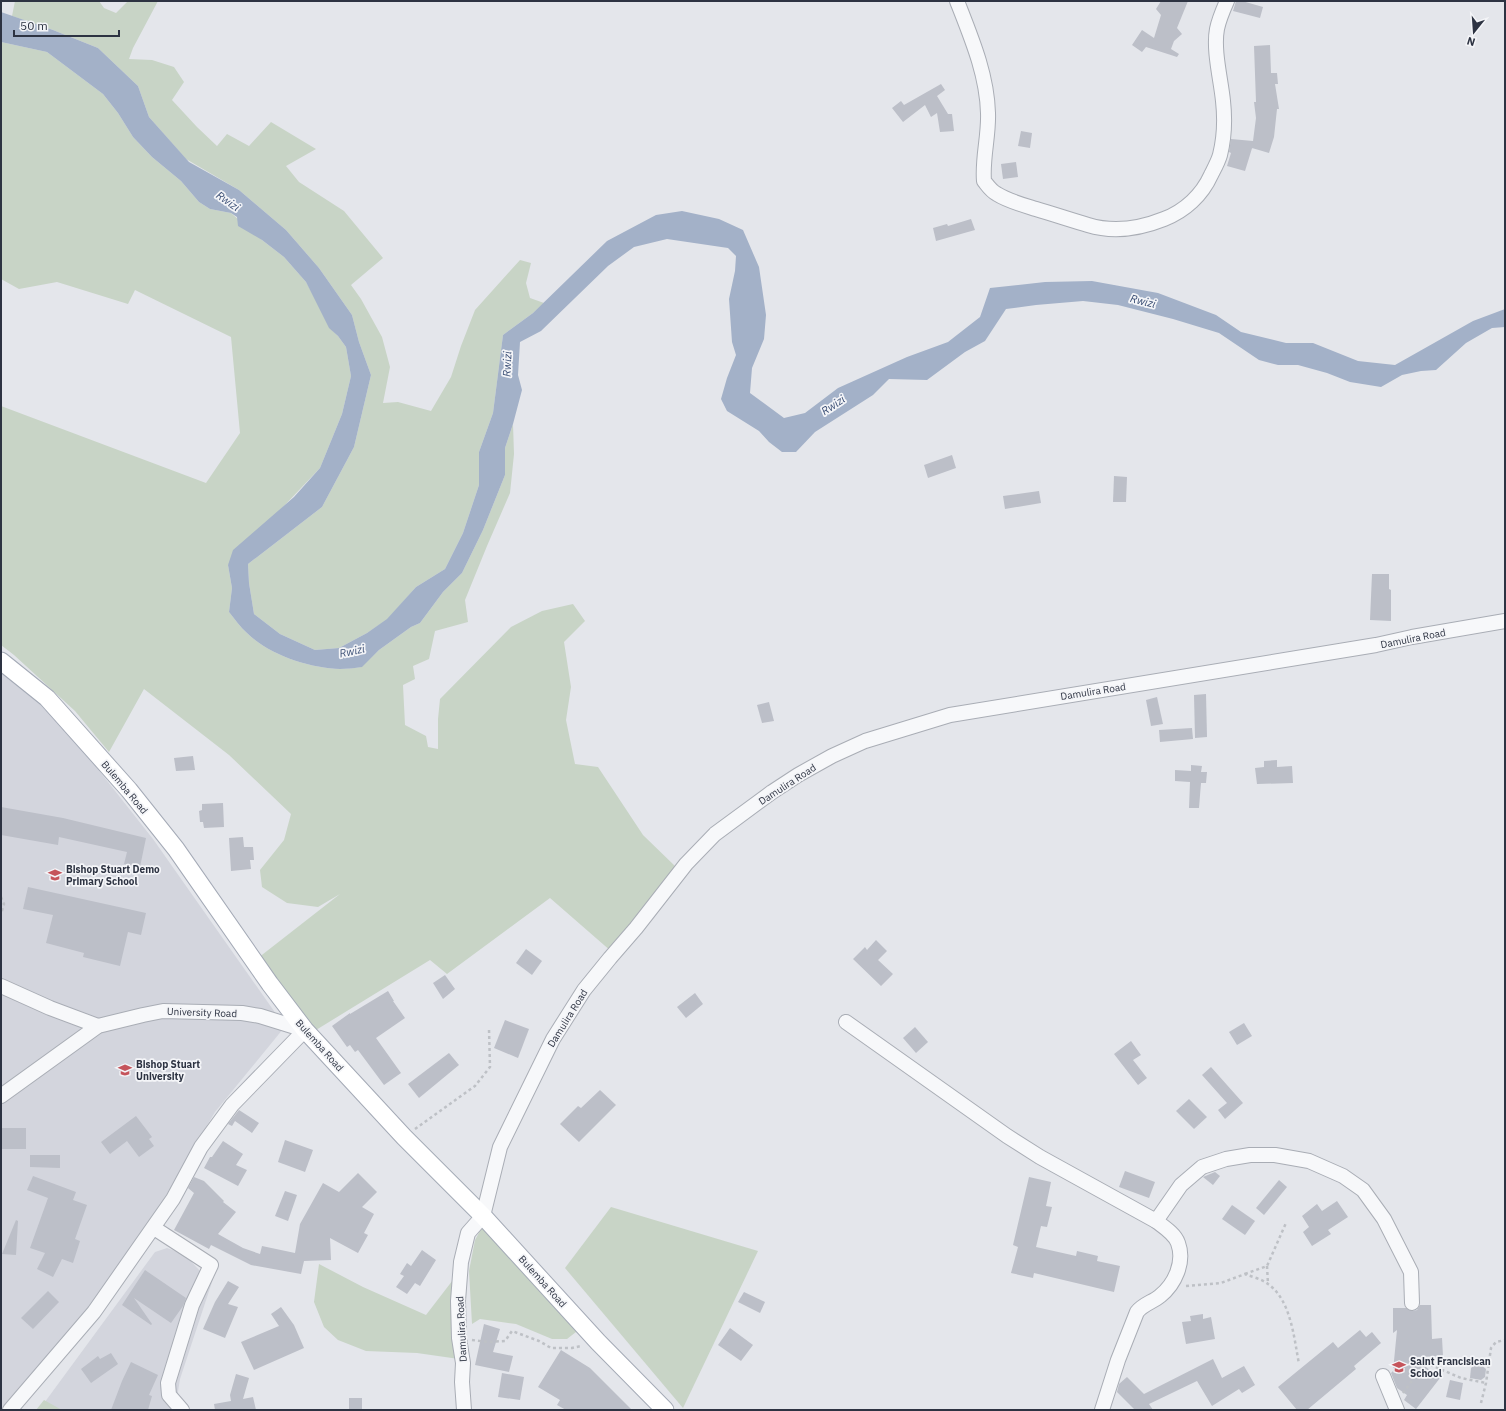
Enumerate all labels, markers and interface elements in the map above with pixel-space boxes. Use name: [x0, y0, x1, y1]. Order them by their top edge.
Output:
scale bar: [14, 12, 119, 38]
north arrow: [1454, 12, 1494, 52]
text: 50 m: [20, 18, 48, 33]
text: N: [1465, 34, 1477, 49]
water label: Rwizi: [213, 188, 243, 214]
water label: Rwizi: [1129, 291, 1157, 311]
water label: Rwizi: [500, 351, 514, 377]
water label: Rwizi: [818, 392, 848, 418]
street label: Damulira Road: [1379, 626, 1447, 651]
water label: Rwizi: [338, 641, 366, 661]
street label: Damulira Road: [1059, 680, 1127, 703]
street label: Bulemba Road: [99, 758, 151, 817]
street label: Damulira Road: [756, 761, 818, 808]
place label: Bishop Stuart Demo Primary School: [66, 863, 160, 888]
school or university icon: Bishop Stuart Demo Primary School: [47, 867, 63, 883]
street label: Damulira Road: [544, 987, 590, 1050]
street label: University Road: [167, 1005, 237, 1020]
street label: Bulemba Road: [293, 1017, 346, 1074]
place label: Bishop Stuart University: [136, 1058, 200, 1083]
school or university icon: Bishop Stuart University: [117, 1062, 133, 1078]
street label: Bulemba Road: [516, 1253, 569, 1310]
street label: Damulira Road: [453, 1296, 470, 1362]
place label: Saint Francisican School: [1410, 1355, 1491, 1380]
school or university icon: Saint Francisican School: [1391, 1359, 1407, 1375]

